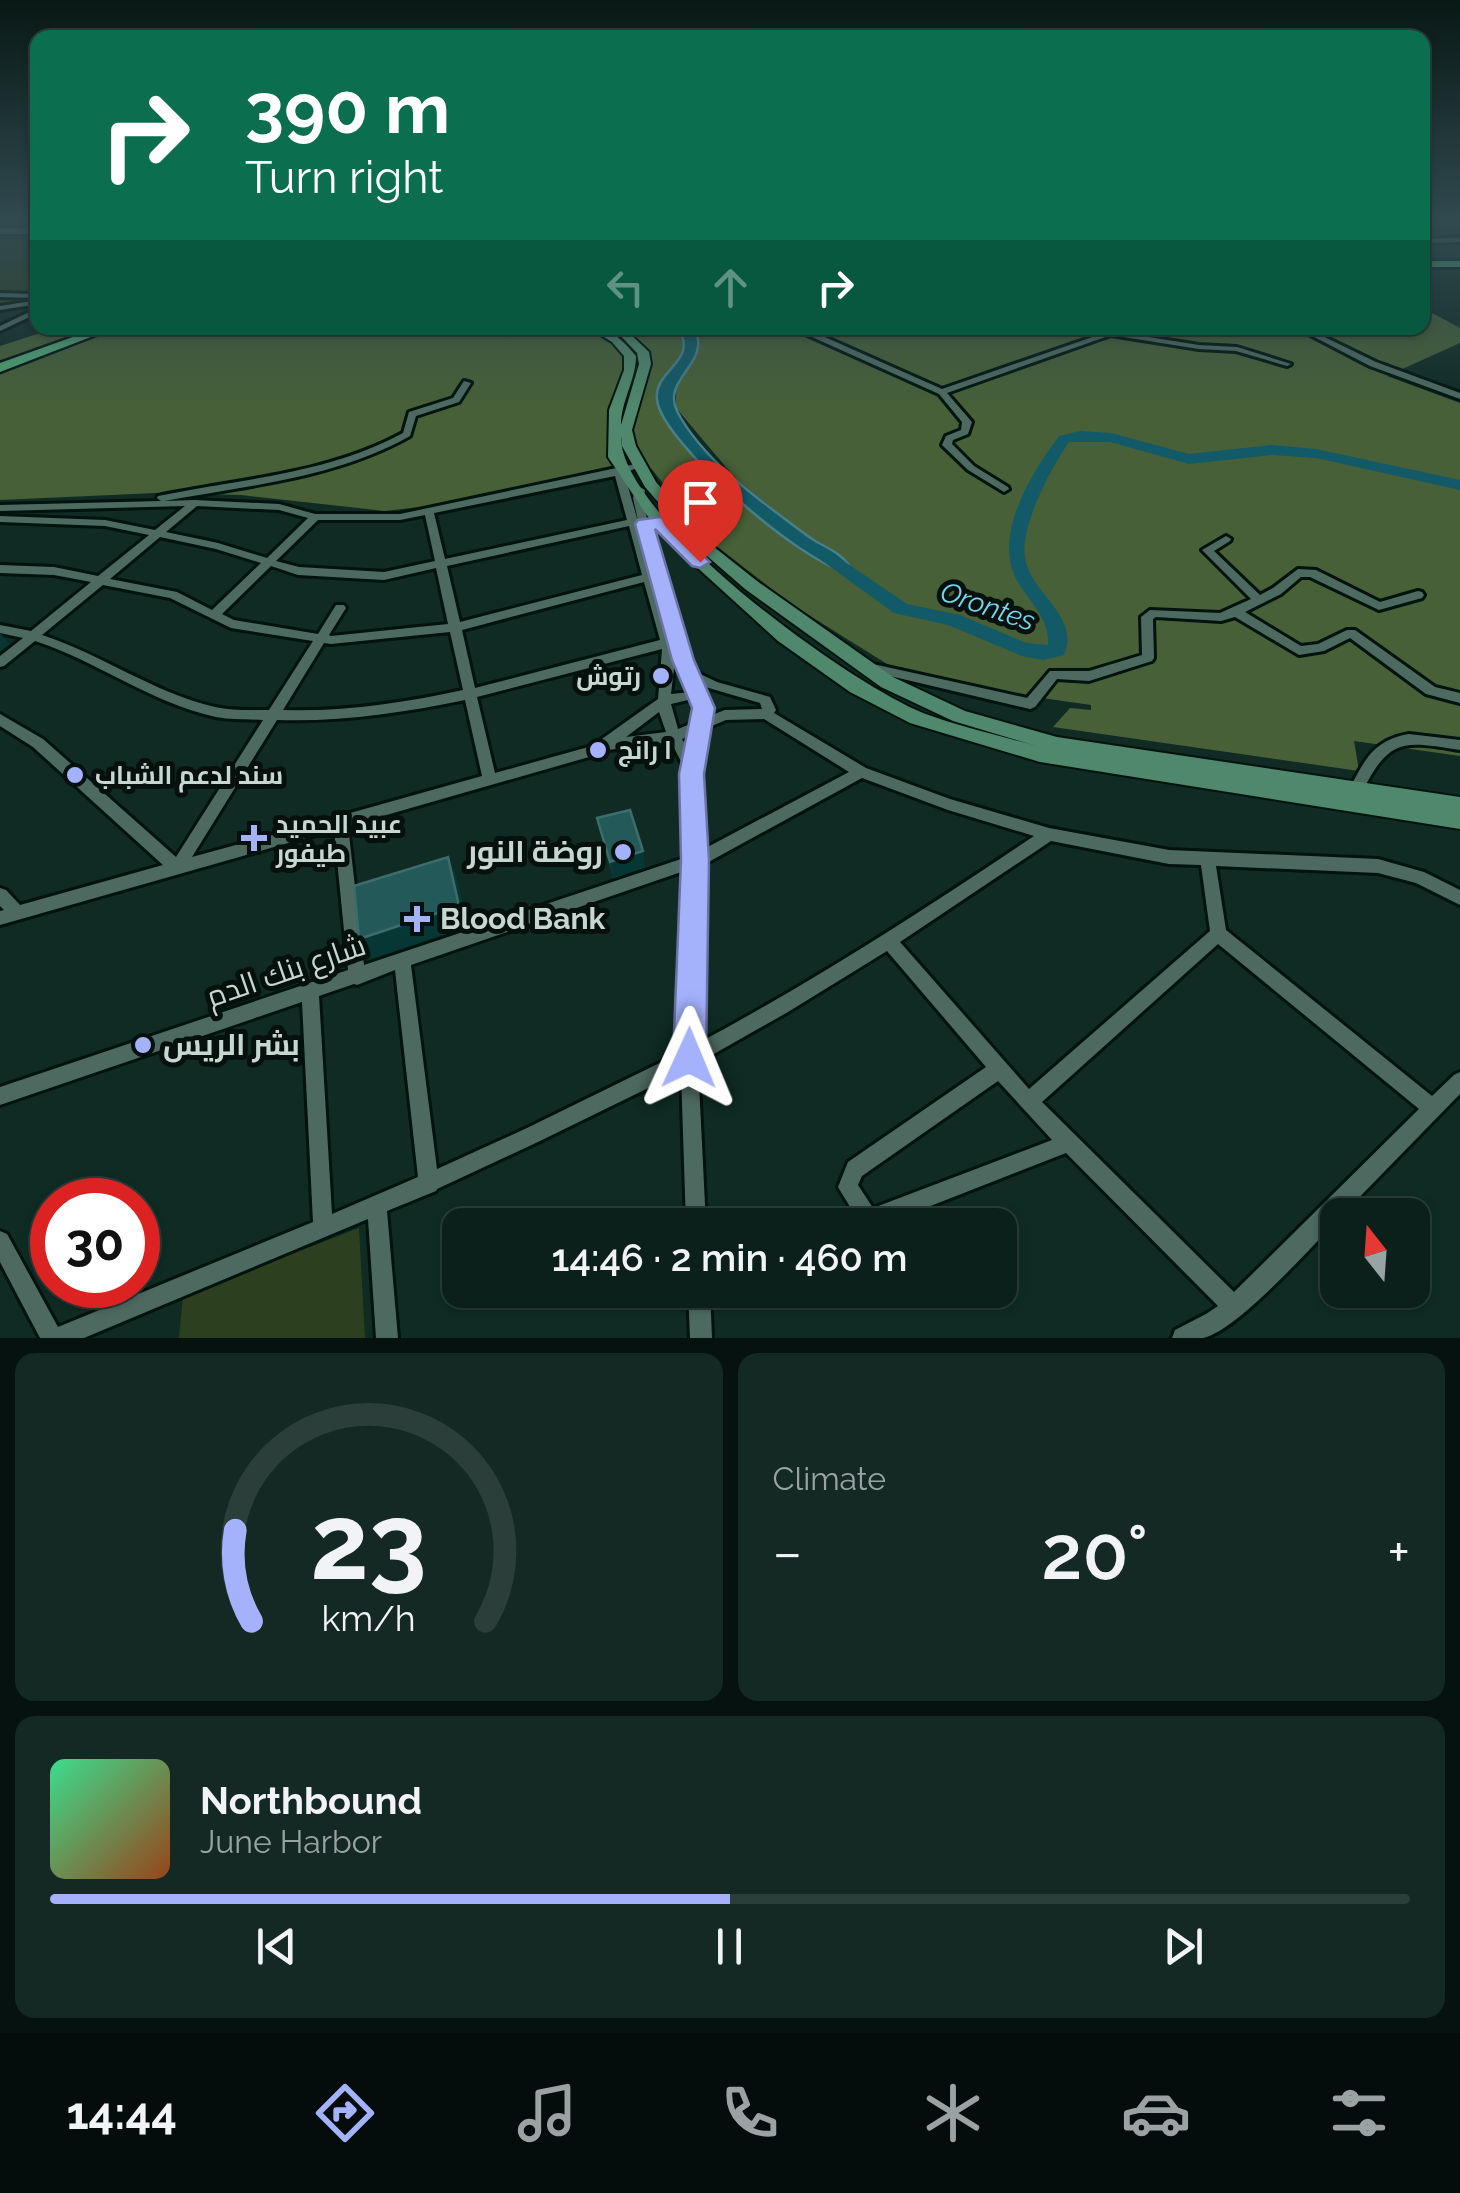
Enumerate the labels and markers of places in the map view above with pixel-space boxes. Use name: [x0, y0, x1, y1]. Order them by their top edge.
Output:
pin: [658, 460, 743, 563]
place label: رتوش: [576, 661, 641, 691]
marker: رتوش: [650, 665, 672, 687]
place label: ا رانج: [618, 735, 672, 767]
marker: ا رانج: [587, 739, 609, 761]
place label: سند لدعم الشباب: [95, 760, 283, 793]
marker: سند لدعم الشباب: [64, 764, 86, 786]
place label: عبيد الحميد طيفور: [275, 809, 402, 868]
marker: عبيد الحميد طيفور: [241, 825, 267, 851]
place label: روضة النور: [466, 834, 603, 870]
marker: روضة النور: [612, 841, 634, 863]
place label: Blood Bank: [440, 901, 606, 936]
marker: Blood Bank: [404, 906, 430, 932]
place label: بشر الريس: [163, 1027, 300, 1063]
marker: بشر الريس: [132, 1034, 154, 1056]

